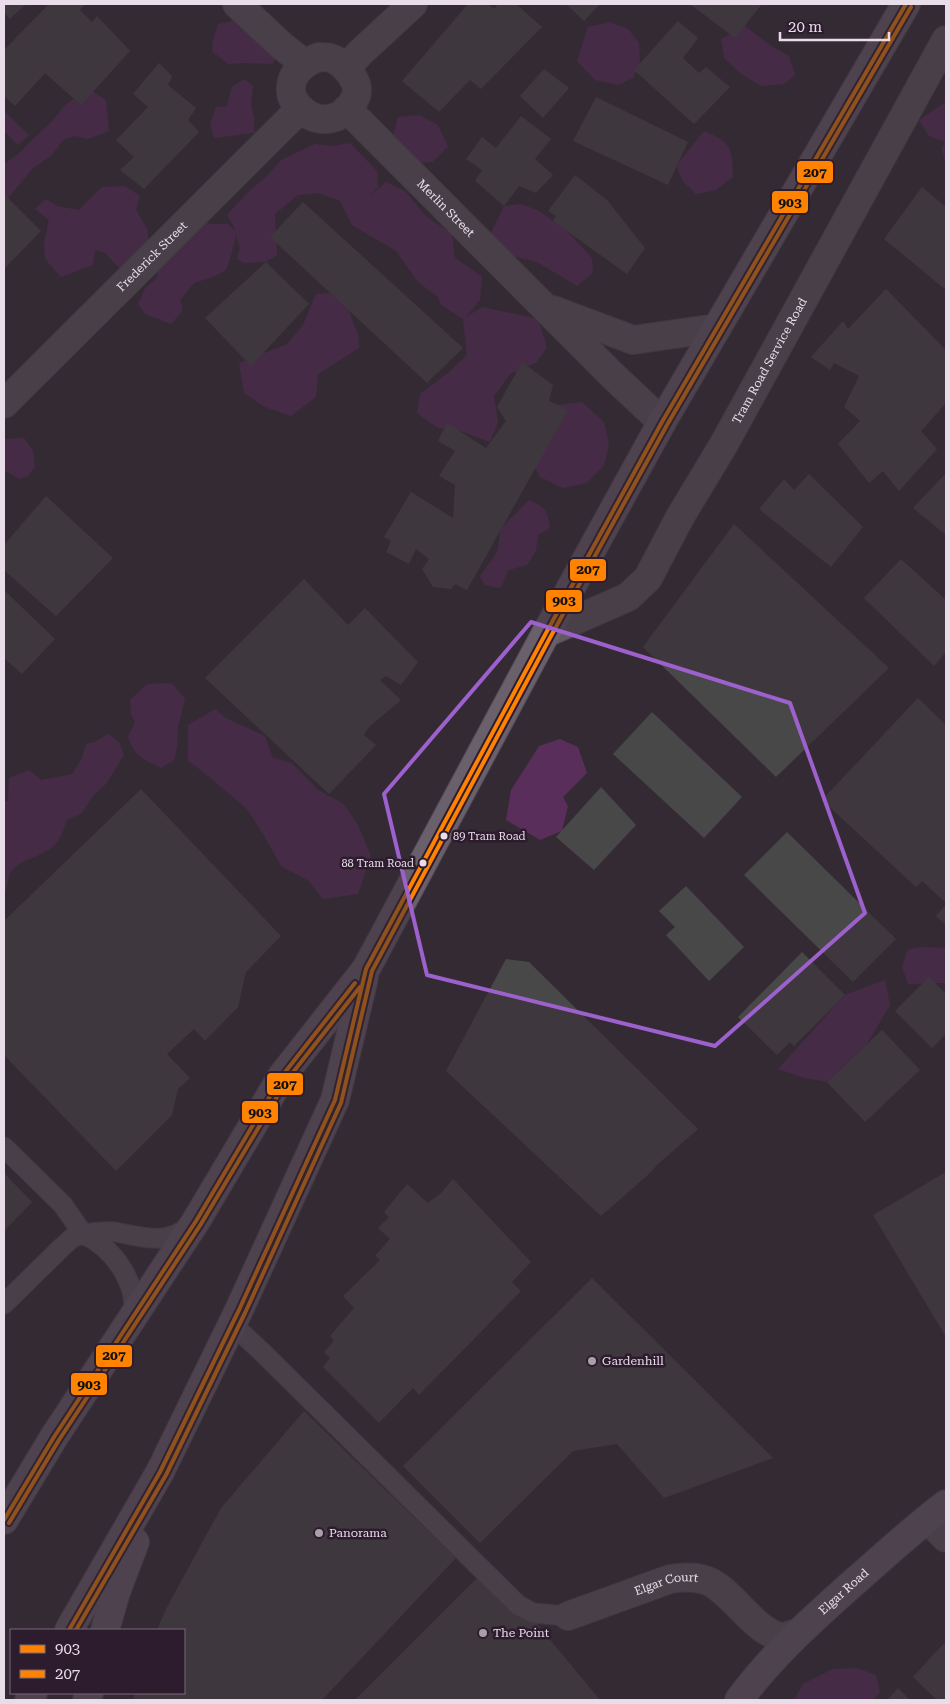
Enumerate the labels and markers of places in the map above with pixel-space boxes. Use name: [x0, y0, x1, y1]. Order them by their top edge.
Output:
place label: 89 Tram Road: [453, 830, 526, 843]
marker: 89 Tram Road: [439, 831, 449, 841]
place label: 88 Tram Road: [341, 857, 414, 870]
marker: 88 Tram Road: [418, 858, 428, 868]
place label: Gardenhill: [602, 1354, 664, 1368]
marker: Gardenhill: [586, 1355, 598, 1367]
place label: Panorama: [329, 1526, 387, 1540]
marker: Panorama: [313, 1527, 325, 1539]
place label: The Point: [493, 1626, 550, 1640]
marker: The Point: [477, 1627, 489, 1639]

